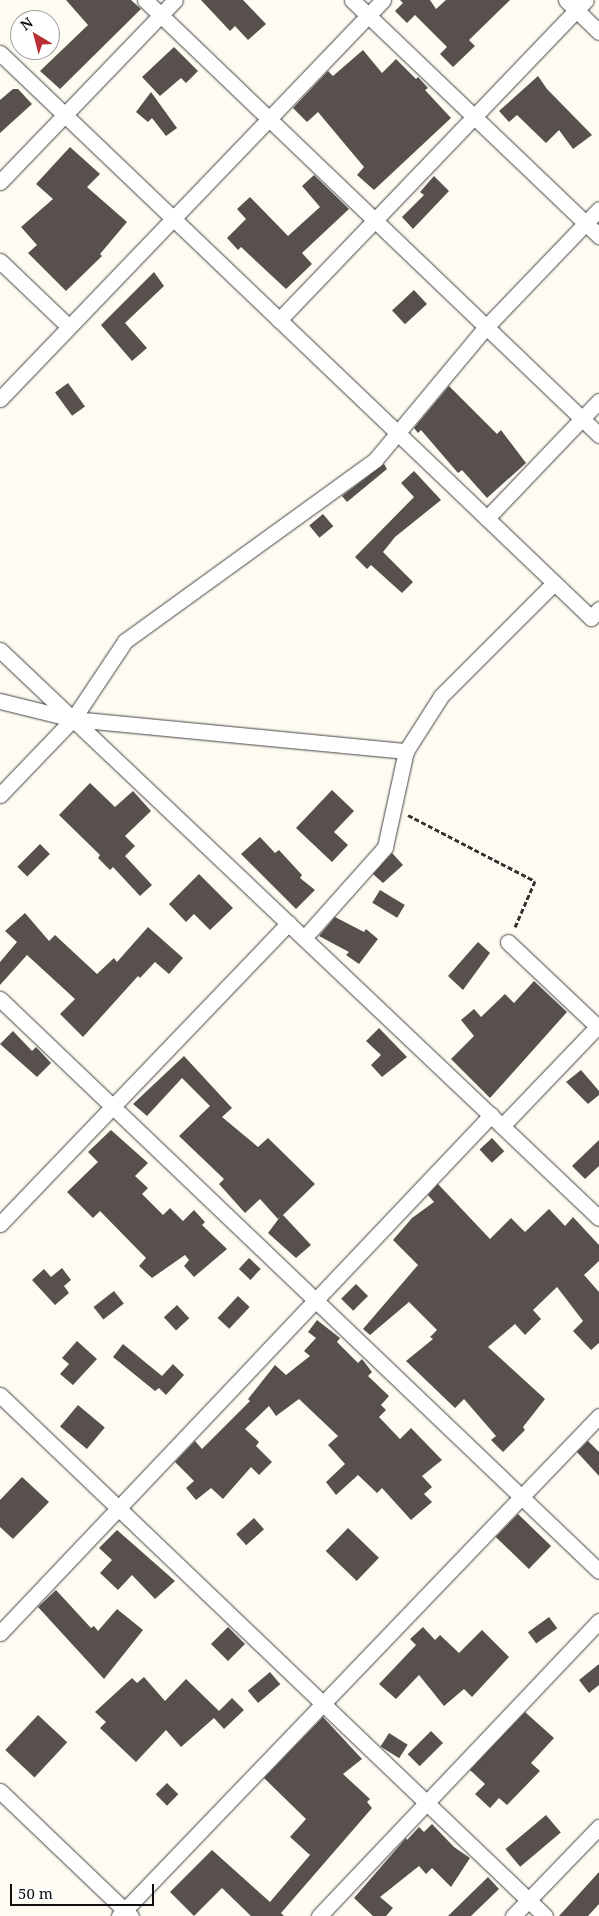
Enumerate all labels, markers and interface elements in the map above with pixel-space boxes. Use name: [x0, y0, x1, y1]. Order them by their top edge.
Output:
north arrow: [10, 10, 60, 60]
text: N: [16, 13, 36, 34]
scale bar: [12, 1874, 156, 1906]
text: 50 m: [18, 1883, 53, 1903]

